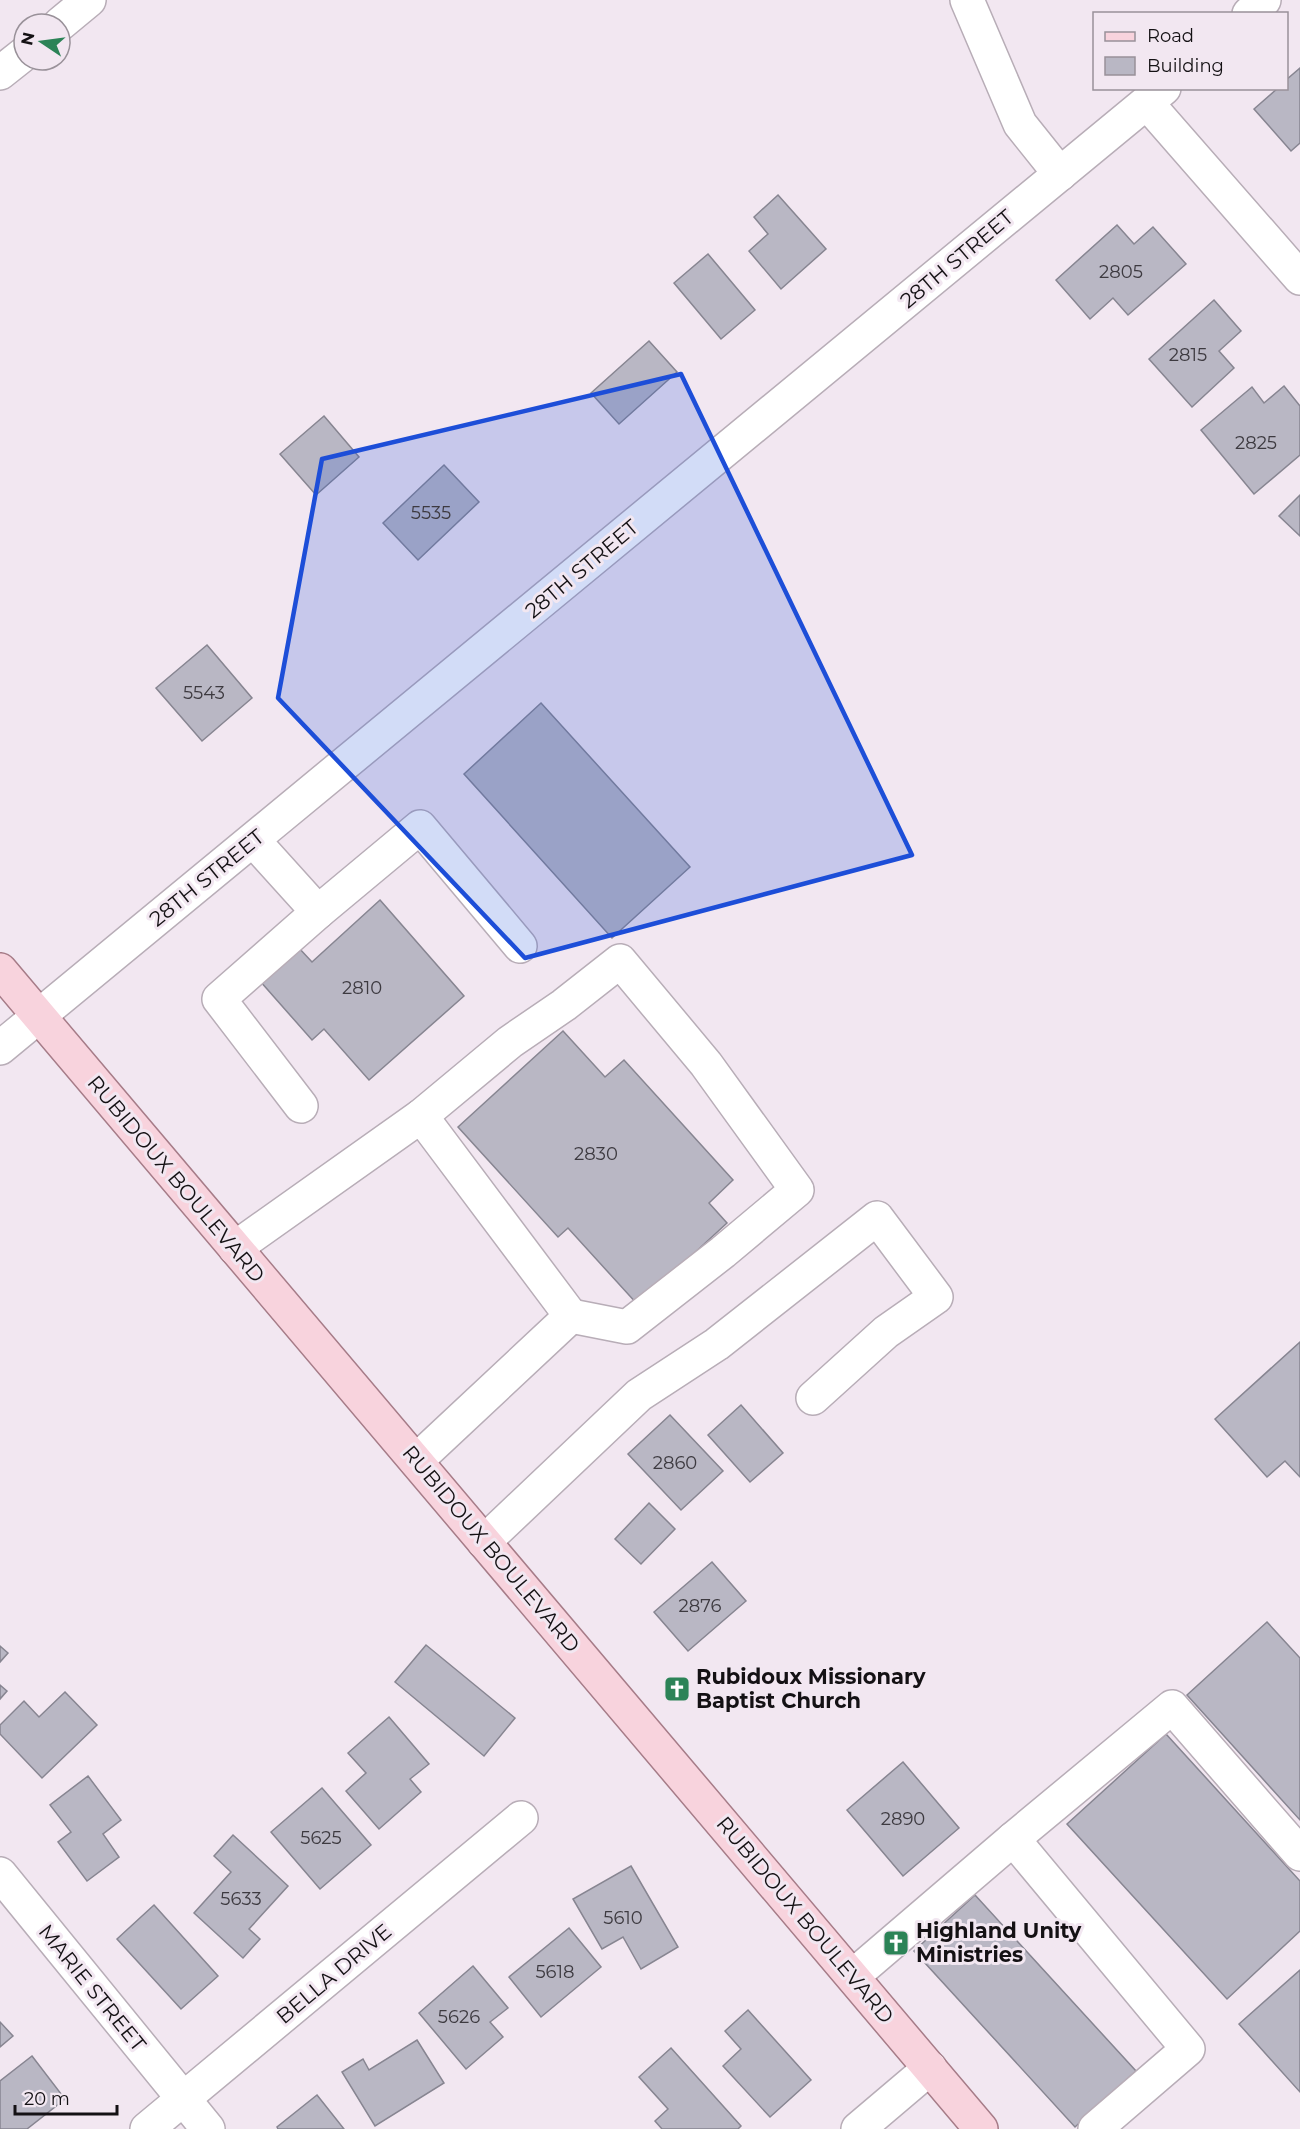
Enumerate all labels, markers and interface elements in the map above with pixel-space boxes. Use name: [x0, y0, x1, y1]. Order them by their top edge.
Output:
north arrow: [12, 12, 72, 72]
legend: [1093, 12, 1288, 90]
text: Road: [1147, 25, 1194, 47]
text: N: [17, 30, 39, 47]
text: Building: [1147, 55, 1224, 77]
street label: 28TH STREET: [895, 204, 1018, 313]
house number: 2805: [1099, 261, 1143, 283]
house number: 2815: [1169, 344, 1207, 366]
house number: 2825: [1235, 432, 1277, 454]
house number: 5535: [411, 502, 451, 524]
street label: 28TH STREET: [520, 514, 643, 623]
house number: 5543: [183, 682, 225, 704]
street label: 28TH STREET: [144, 824, 269, 931]
house number: 2810: [342, 977, 382, 999]
street label: RUBIDOUX BOULEVARD: [82, 1070, 270, 1287]
house number: 2830: [574, 1143, 618, 1165]
street label: RUBIDOUX BOULEVARD: [397, 1440, 585, 1657]
house number: 2860: [653, 1452, 697, 1474]
house number: 2876: [679, 1595, 721, 1617]
place label: Rubidoux Missionary Baptist Church: [696, 1664, 926, 1713]
church icon: Rubidoux Missionary Baptist Church: [662, 1674, 692, 1704]
house number: 2890: [881, 1808, 925, 1830]
street label: RUBIDOUX BOULEVARD: [711, 1811, 899, 2028]
house number: 5625: [300, 1827, 342, 1849]
house number: 5633: [220, 1888, 262, 1910]
house number: 5610: [603, 1907, 643, 1929]
street label: BELLA DRIVE: [271, 1918, 396, 2029]
place label: Highland Unity Ministries: [916, 1918, 1082, 1967]
street label: MARIE STREET: [33, 1919, 151, 2056]
church icon: Highland Unity Ministries: [881, 1928, 911, 1958]
house number: 5618: [535, 1961, 575, 1983]
house number: 5626: [438, 2006, 480, 2028]
scale bar: [15, 2078, 117, 2116]
text: 20 m: [24, 2088, 70, 2110]

